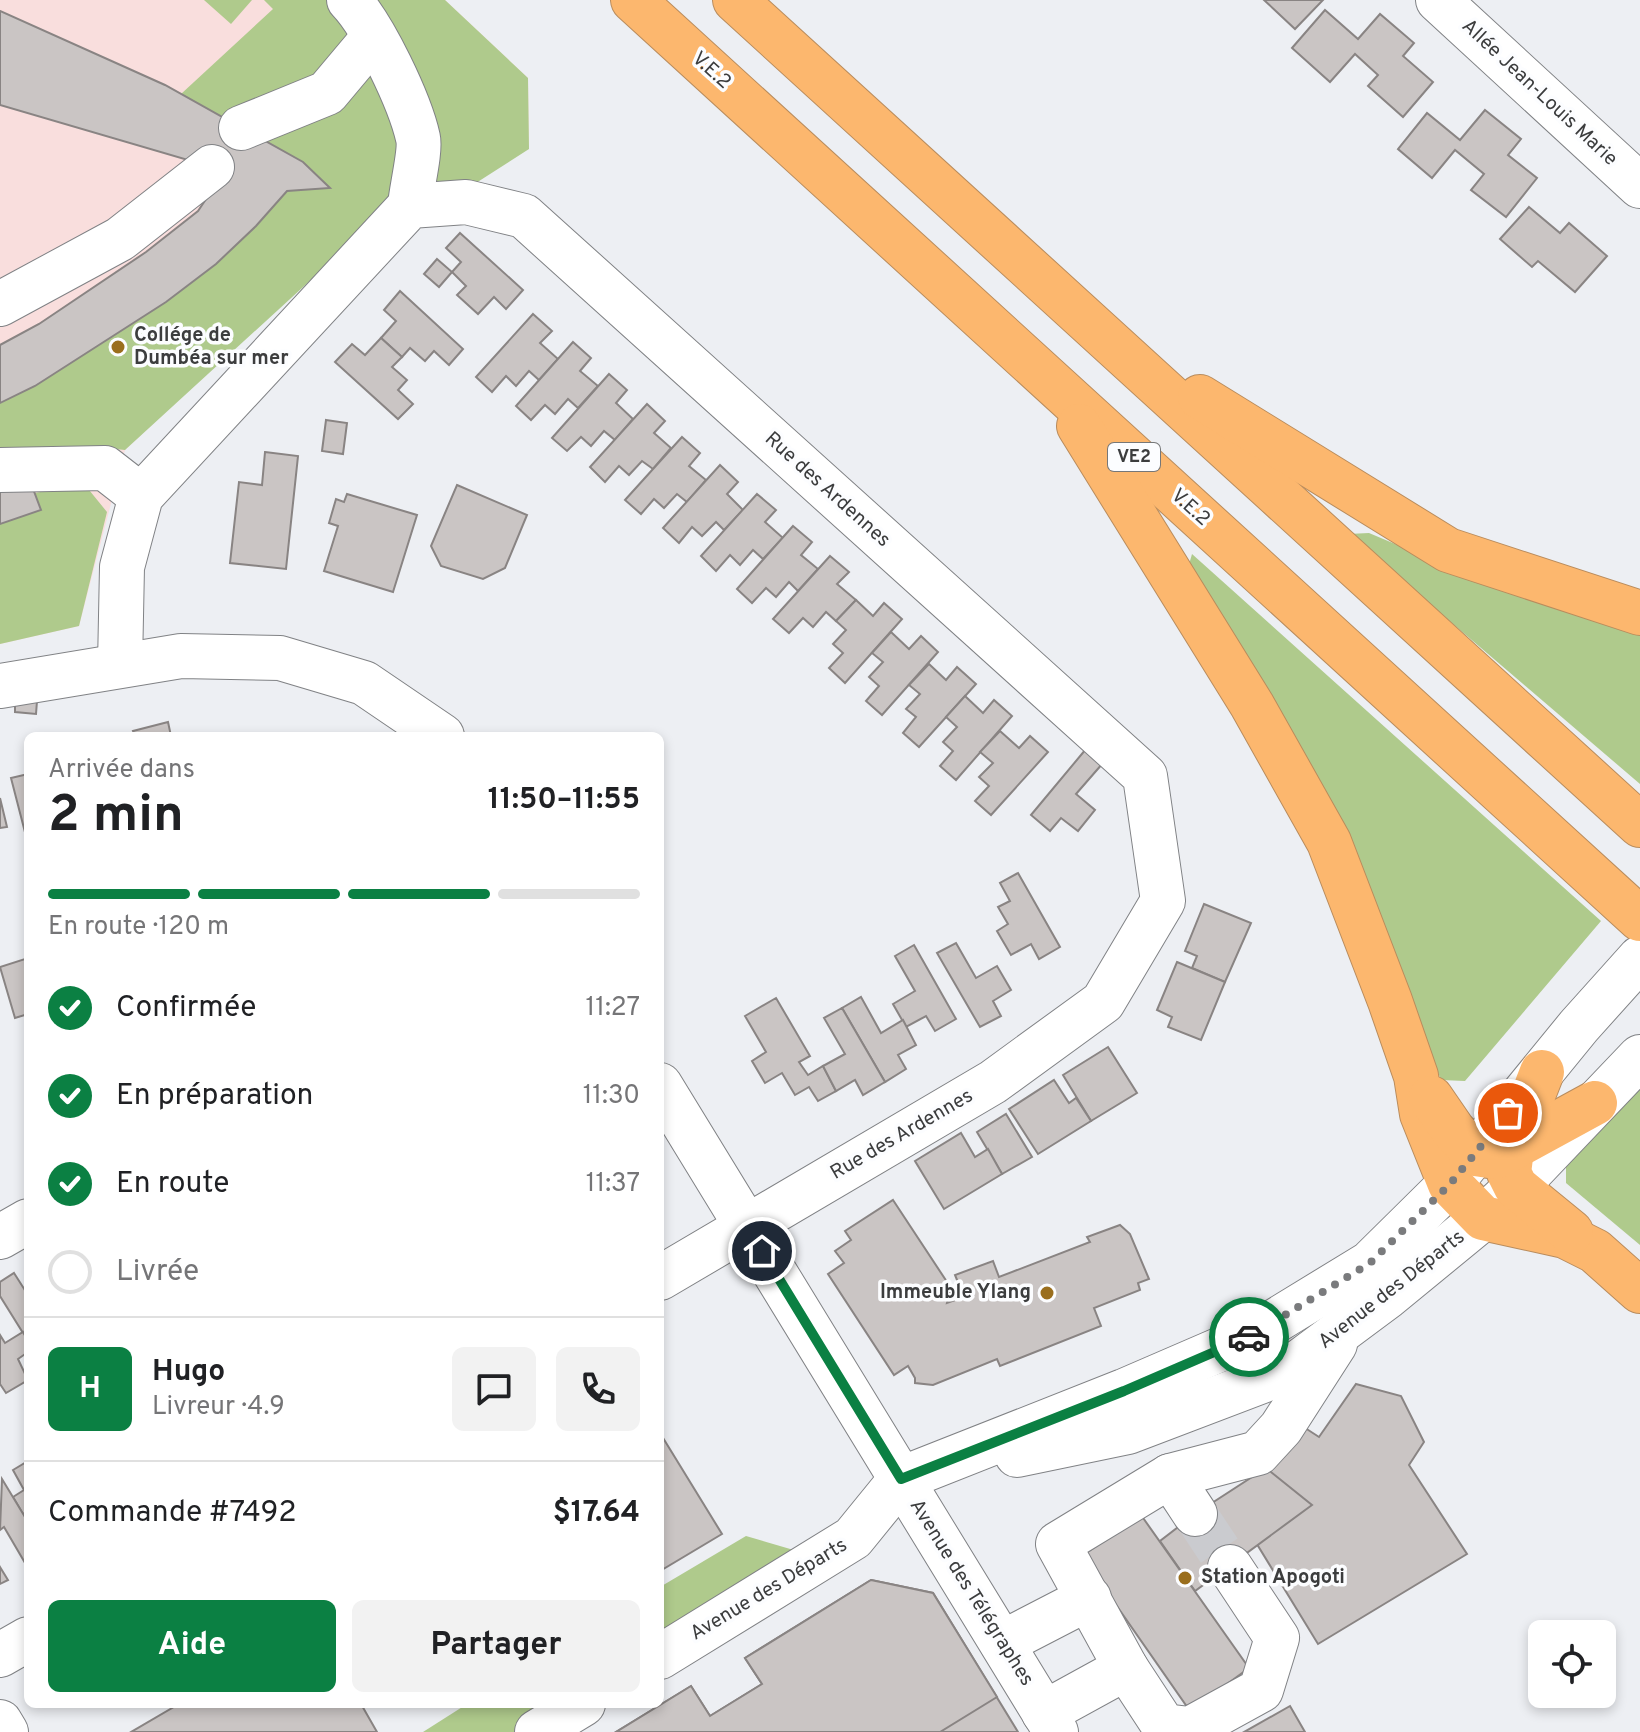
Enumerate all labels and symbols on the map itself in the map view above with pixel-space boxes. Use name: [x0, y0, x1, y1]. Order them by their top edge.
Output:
street label: Allée Jean-Louis Marie: [1455, 14, 1623, 172]
street label: V.E.2: [686, 46, 736, 96]
place label: Collége de Dumbéa sur mer: [134, 323, 289, 372]
marker: Collége de Dumbéa sur mer: [109, 338, 127, 356]
street label: Rue des Ardennes: [759, 427, 895, 553]
road number: VE2: [1108, 443, 1160, 471]
street label: V.E.2: [1165, 483, 1215, 533]
pin: [1474, 1079, 1542, 1147]
street label: Rue des Ardennes: [826, 1084, 978, 1186]
pin: [728, 1217, 796, 1285]
street label: Avenue des Départs: [1314, 1225, 1470, 1355]
place label: Immeuble Ylang: [880, 1280, 1031, 1306]
marker: Immeuble Ylang: [1038, 1284, 1056, 1302]
courier: [1209, 1297, 1289, 1377]
street label: Avenue des Télégraphes: [903, 1495, 1039, 1691]
street label: Avenue des Départs: [686, 1533, 852, 1647]
place label: Station Apogoti: [1201, 1565, 1345, 1591]
marker: Station Apogoti: [1176, 1569, 1194, 1587]

